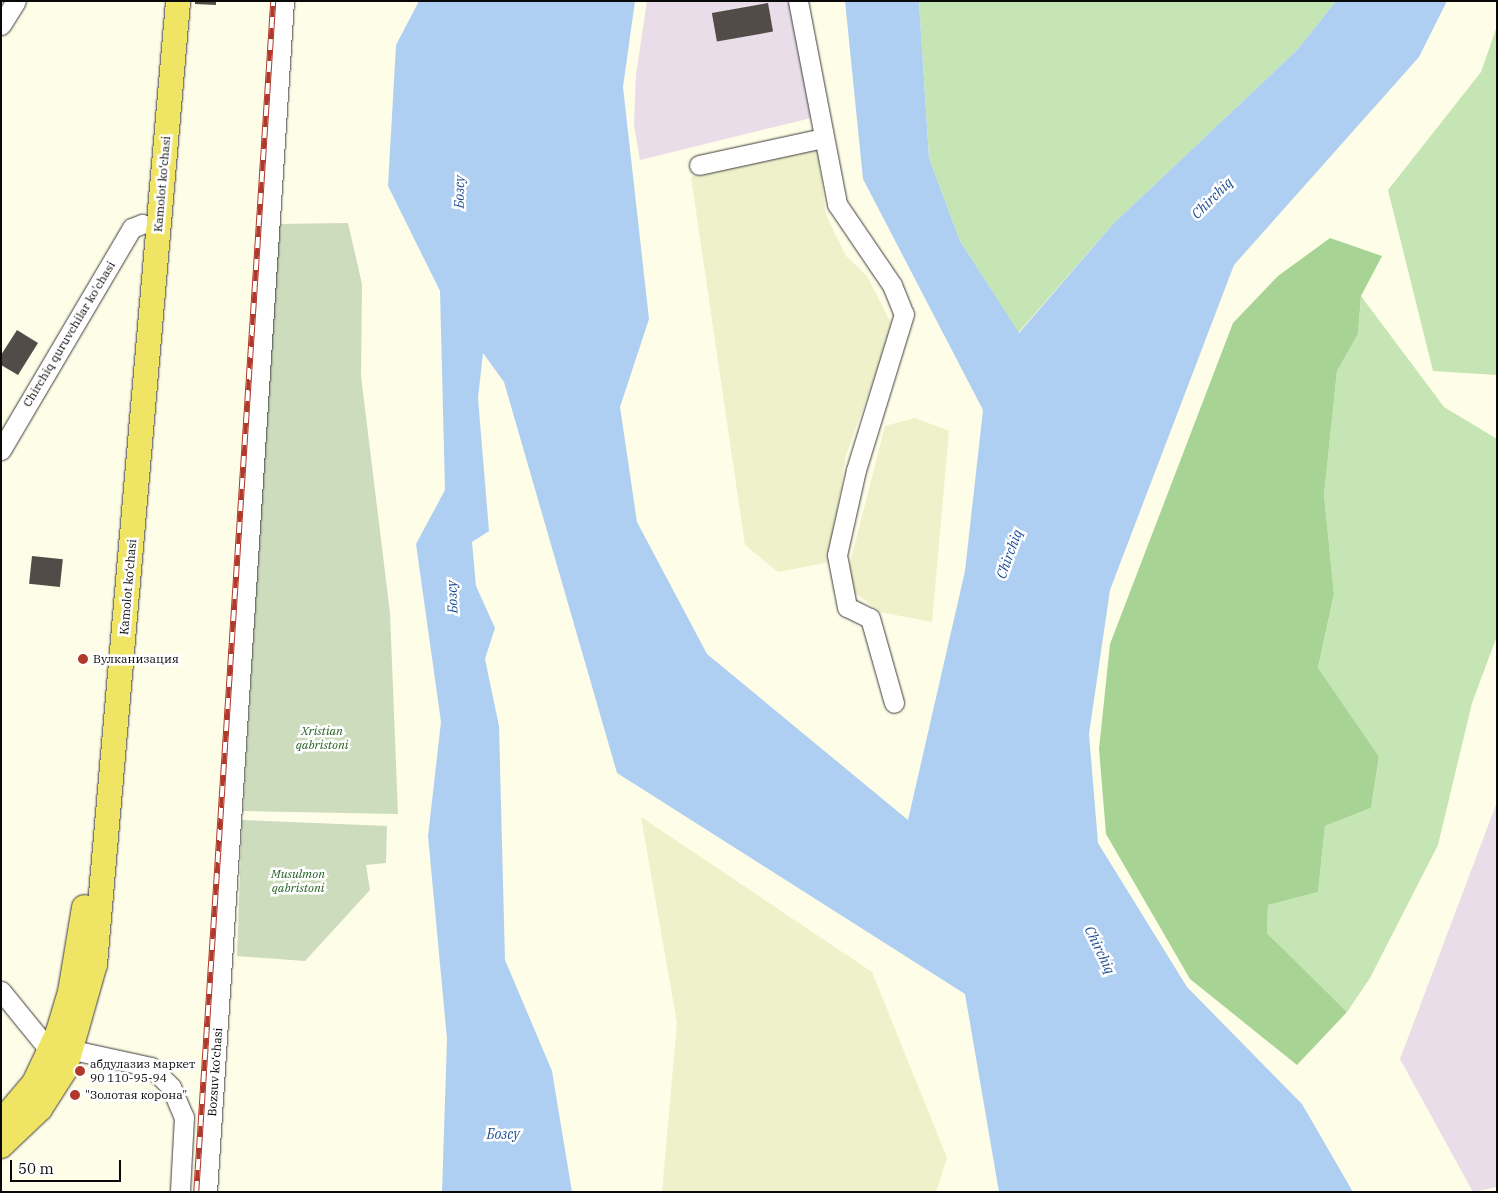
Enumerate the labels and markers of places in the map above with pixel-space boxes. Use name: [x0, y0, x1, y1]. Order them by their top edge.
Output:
place label: Вулканизация: [93, 652, 179, 666]
marker: Вулканизация: [77, 653, 89, 665]
place label: абдулазиз маркет 90 110-95-94: [90, 1057, 195, 1085]
marker: абдулазиз маркет 90 110-95-94: [74, 1065, 86, 1077]
place label: "Золотая корона": [85, 1088, 187, 1102]
marker: "Золотая корона": [69, 1089, 81, 1101]

